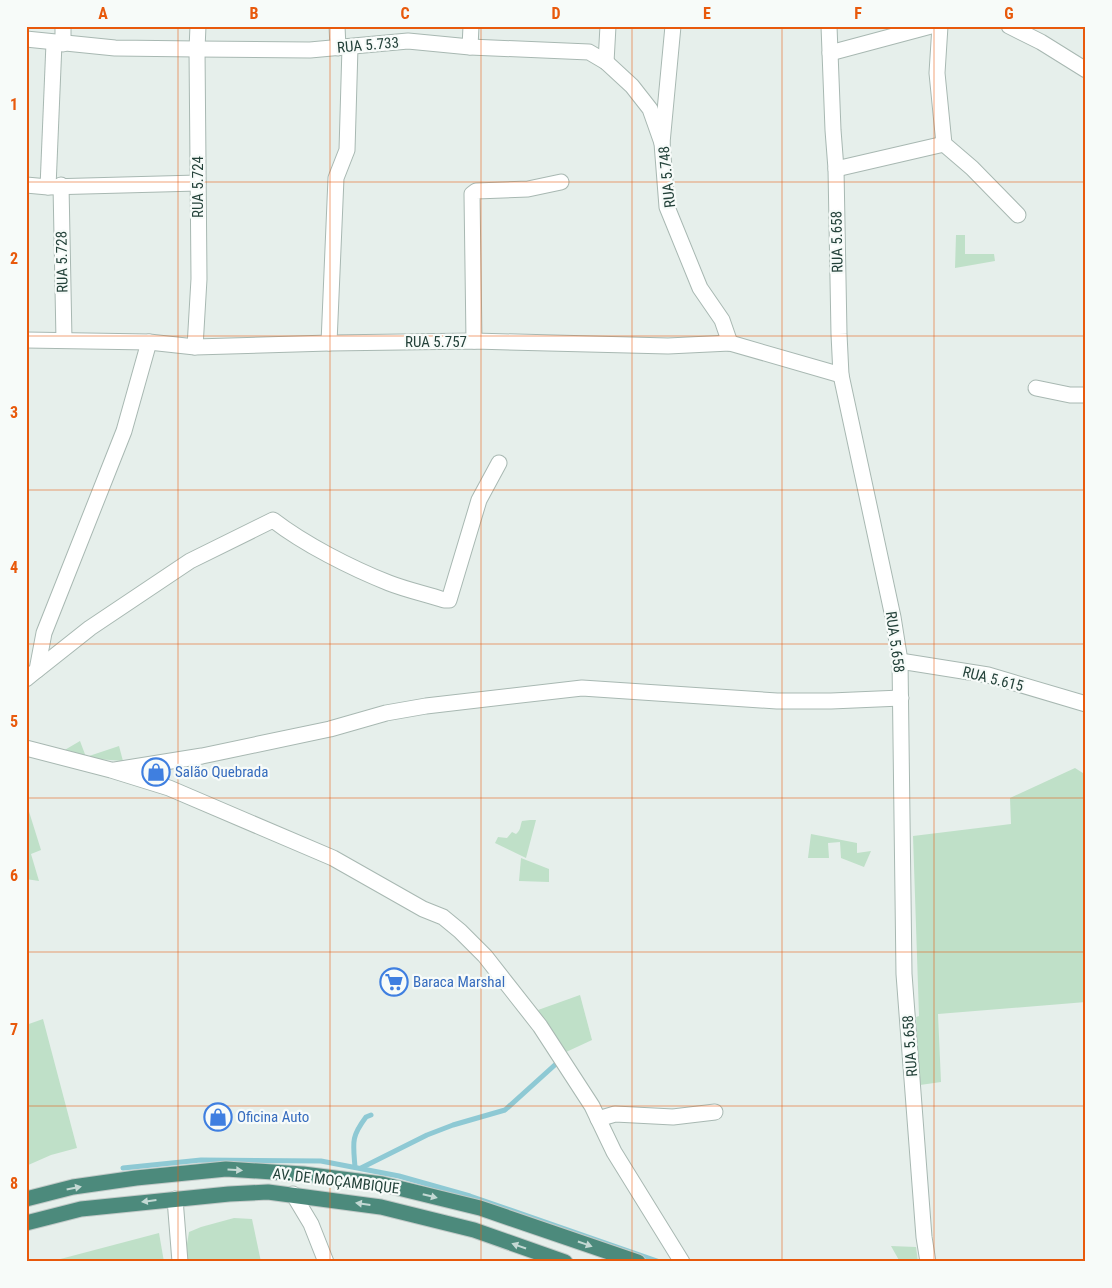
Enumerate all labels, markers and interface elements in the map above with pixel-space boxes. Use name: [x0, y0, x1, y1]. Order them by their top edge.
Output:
text: A: [98, 4, 108, 23]
text: B: [250, 4, 259, 23]
text: C: [400, 4, 410, 23]
text: D: [551, 4, 561, 23]
text: E: [703, 4, 711, 23]
text: F: [854, 4, 862, 23]
text: G: [1004, 4, 1014, 23]
street label: RUA 5.733: [336, 33, 400, 57]
text: 1: [10, 95, 18, 114]
street label: RUA 5.748: [655, 145, 679, 209]
street label: RUA 5.724: [189, 156, 207, 218]
street label: RUA 5.658: [827, 211, 847, 273]
street label: RUA 5.728: [52, 231, 72, 293]
text: 2: [10, 249, 18, 268]
street label: RUA 5.757: [405, 333, 467, 351]
text: 3: [10, 403, 18, 422]
text: 4: [10, 558, 18, 577]
street label: RUA 5.658: [882, 610, 908, 674]
street label: RUA 5.615: [961, 663, 1025, 695]
text: 5: [10, 712, 18, 731]
shop icon: Salão Quebrada: [141, 757, 171, 787]
place label: Salão Quebrada: [175, 763, 268, 781]
text: 6: [10, 866, 18, 885]
supermarket icon: Baraca Marshal: [379, 967, 409, 997]
place label: Baraca Marshal: [413, 973, 505, 991]
street label: RUA 5.658: [899, 1015, 921, 1077]
text: 7: [10, 1020, 18, 1039]
shop icon: Oficina Auto: [203, 1102, 233, 1132]
place label: Oficina Auto: [237, 1108, 309, 1126]
street label: AV. DE MOÇAMBIQUE: [272, 1164, 400, 1198]
one-way arrow: [227, 1166, 243, 1174]
text: 8: [10, 1174, 18, 1193]
one-way arrow: [66, 1183, 82, 1191]
one-way arrow: [423, 1192, 438, 1200]
one-way arrow: [140, 1197, 156, 1205]
one-way arrow: [354, 1200, 370, 1208]
one-way arrow: [578, 1240, 593, 1248]
one-way arrow: [512, 1242, 527, 1249]

